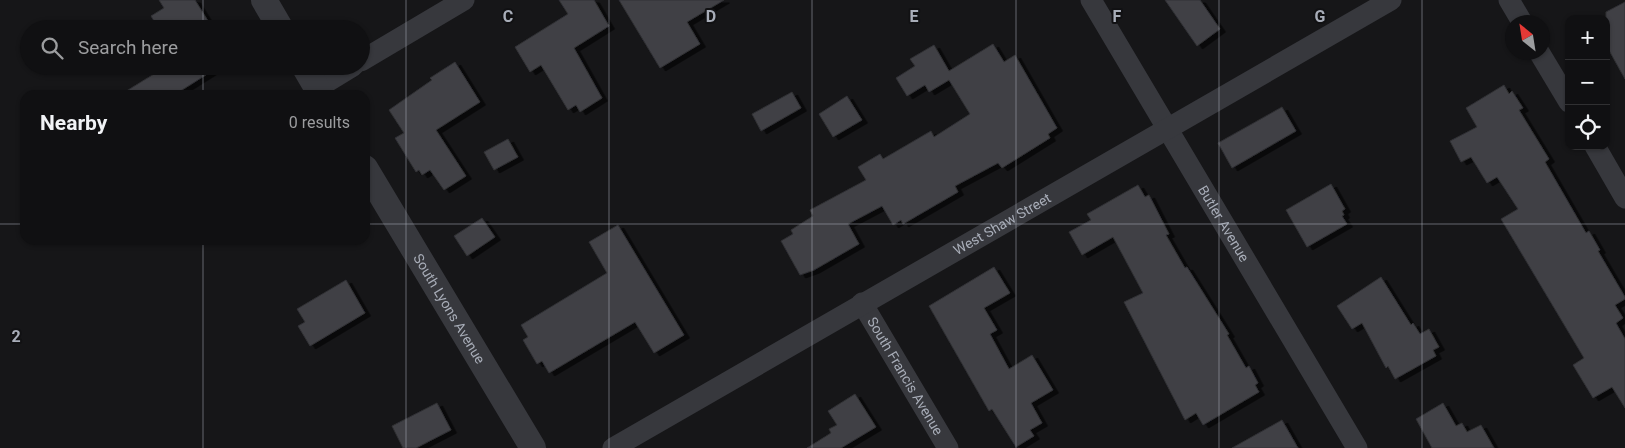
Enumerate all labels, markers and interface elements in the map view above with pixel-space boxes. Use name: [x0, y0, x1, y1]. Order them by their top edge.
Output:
text: C: [503, 7, 513, 26]
text: D: [706, 7, 716, 26]
text: E: [910, 7, 919, 26]
text: F: [1113, 7, 1122, 26]
text: G: [1315, 7, 1326, 26]
north arrow: [1505, 15, 1550, 60]
map controls: [1565, 15, 1610, 150]
button: +: [1565, 15, 1610, 60]
search box: [20, 20, 370, 75]
icon: search: [38, 34, 66, 62]
text: Search here: [78, 36, 178, 59]
button: −: [1565, 60, 1610, 105]
button: locate: [1565, 105, 1610, 150]
text: Nearby: [40, 111, 107, 135]
text: 0 results: [289, 113, 350, 132]
street label: Butler Avenue: [1195, 183, 1253, 265]
street label: West Shaw Street: [951, 189, 1054, 258]
street label: South Lyons Avenue: [410, 251, 488, 366]
street label: South Francis Avenue: [864, 314, 947, 438]
text: 2: [11, 327, 21, 346]

